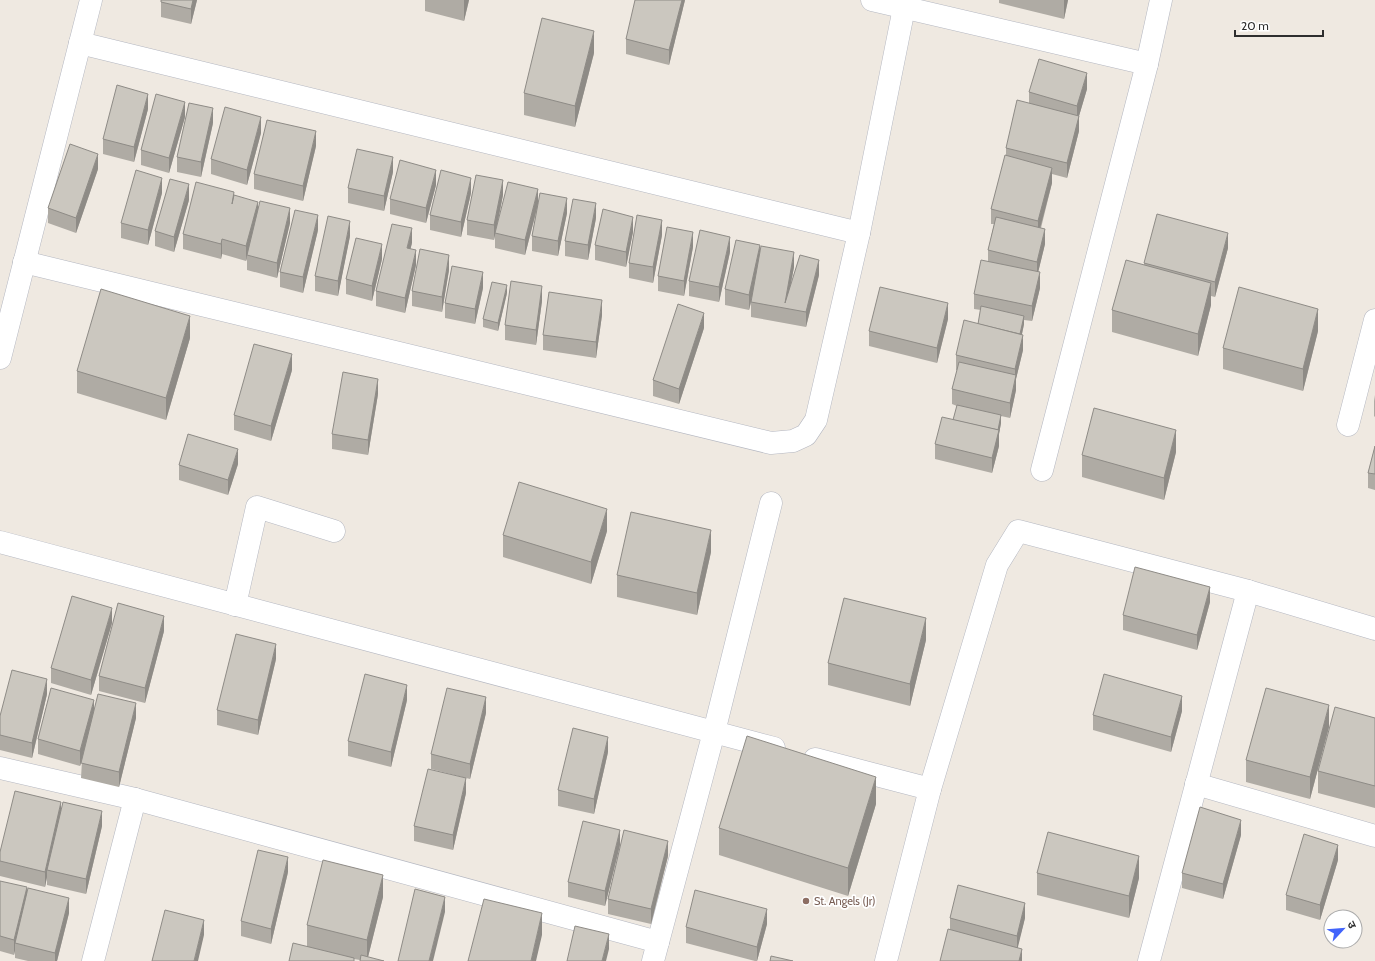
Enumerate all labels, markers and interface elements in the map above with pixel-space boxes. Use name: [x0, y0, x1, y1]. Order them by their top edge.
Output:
scale bar: [1235, 12, 1323, 38]
text: 20 m: [1241, 18, 1269, 33]
place label: St. Angels (Jr): [814, 894, 875, 908]
marker: St. Angels (Jr): [801, 896, 811, 906]
north arrow: [1323, 909, 1363, 949]
text: उ: [1344, 919, 1360, 931]

